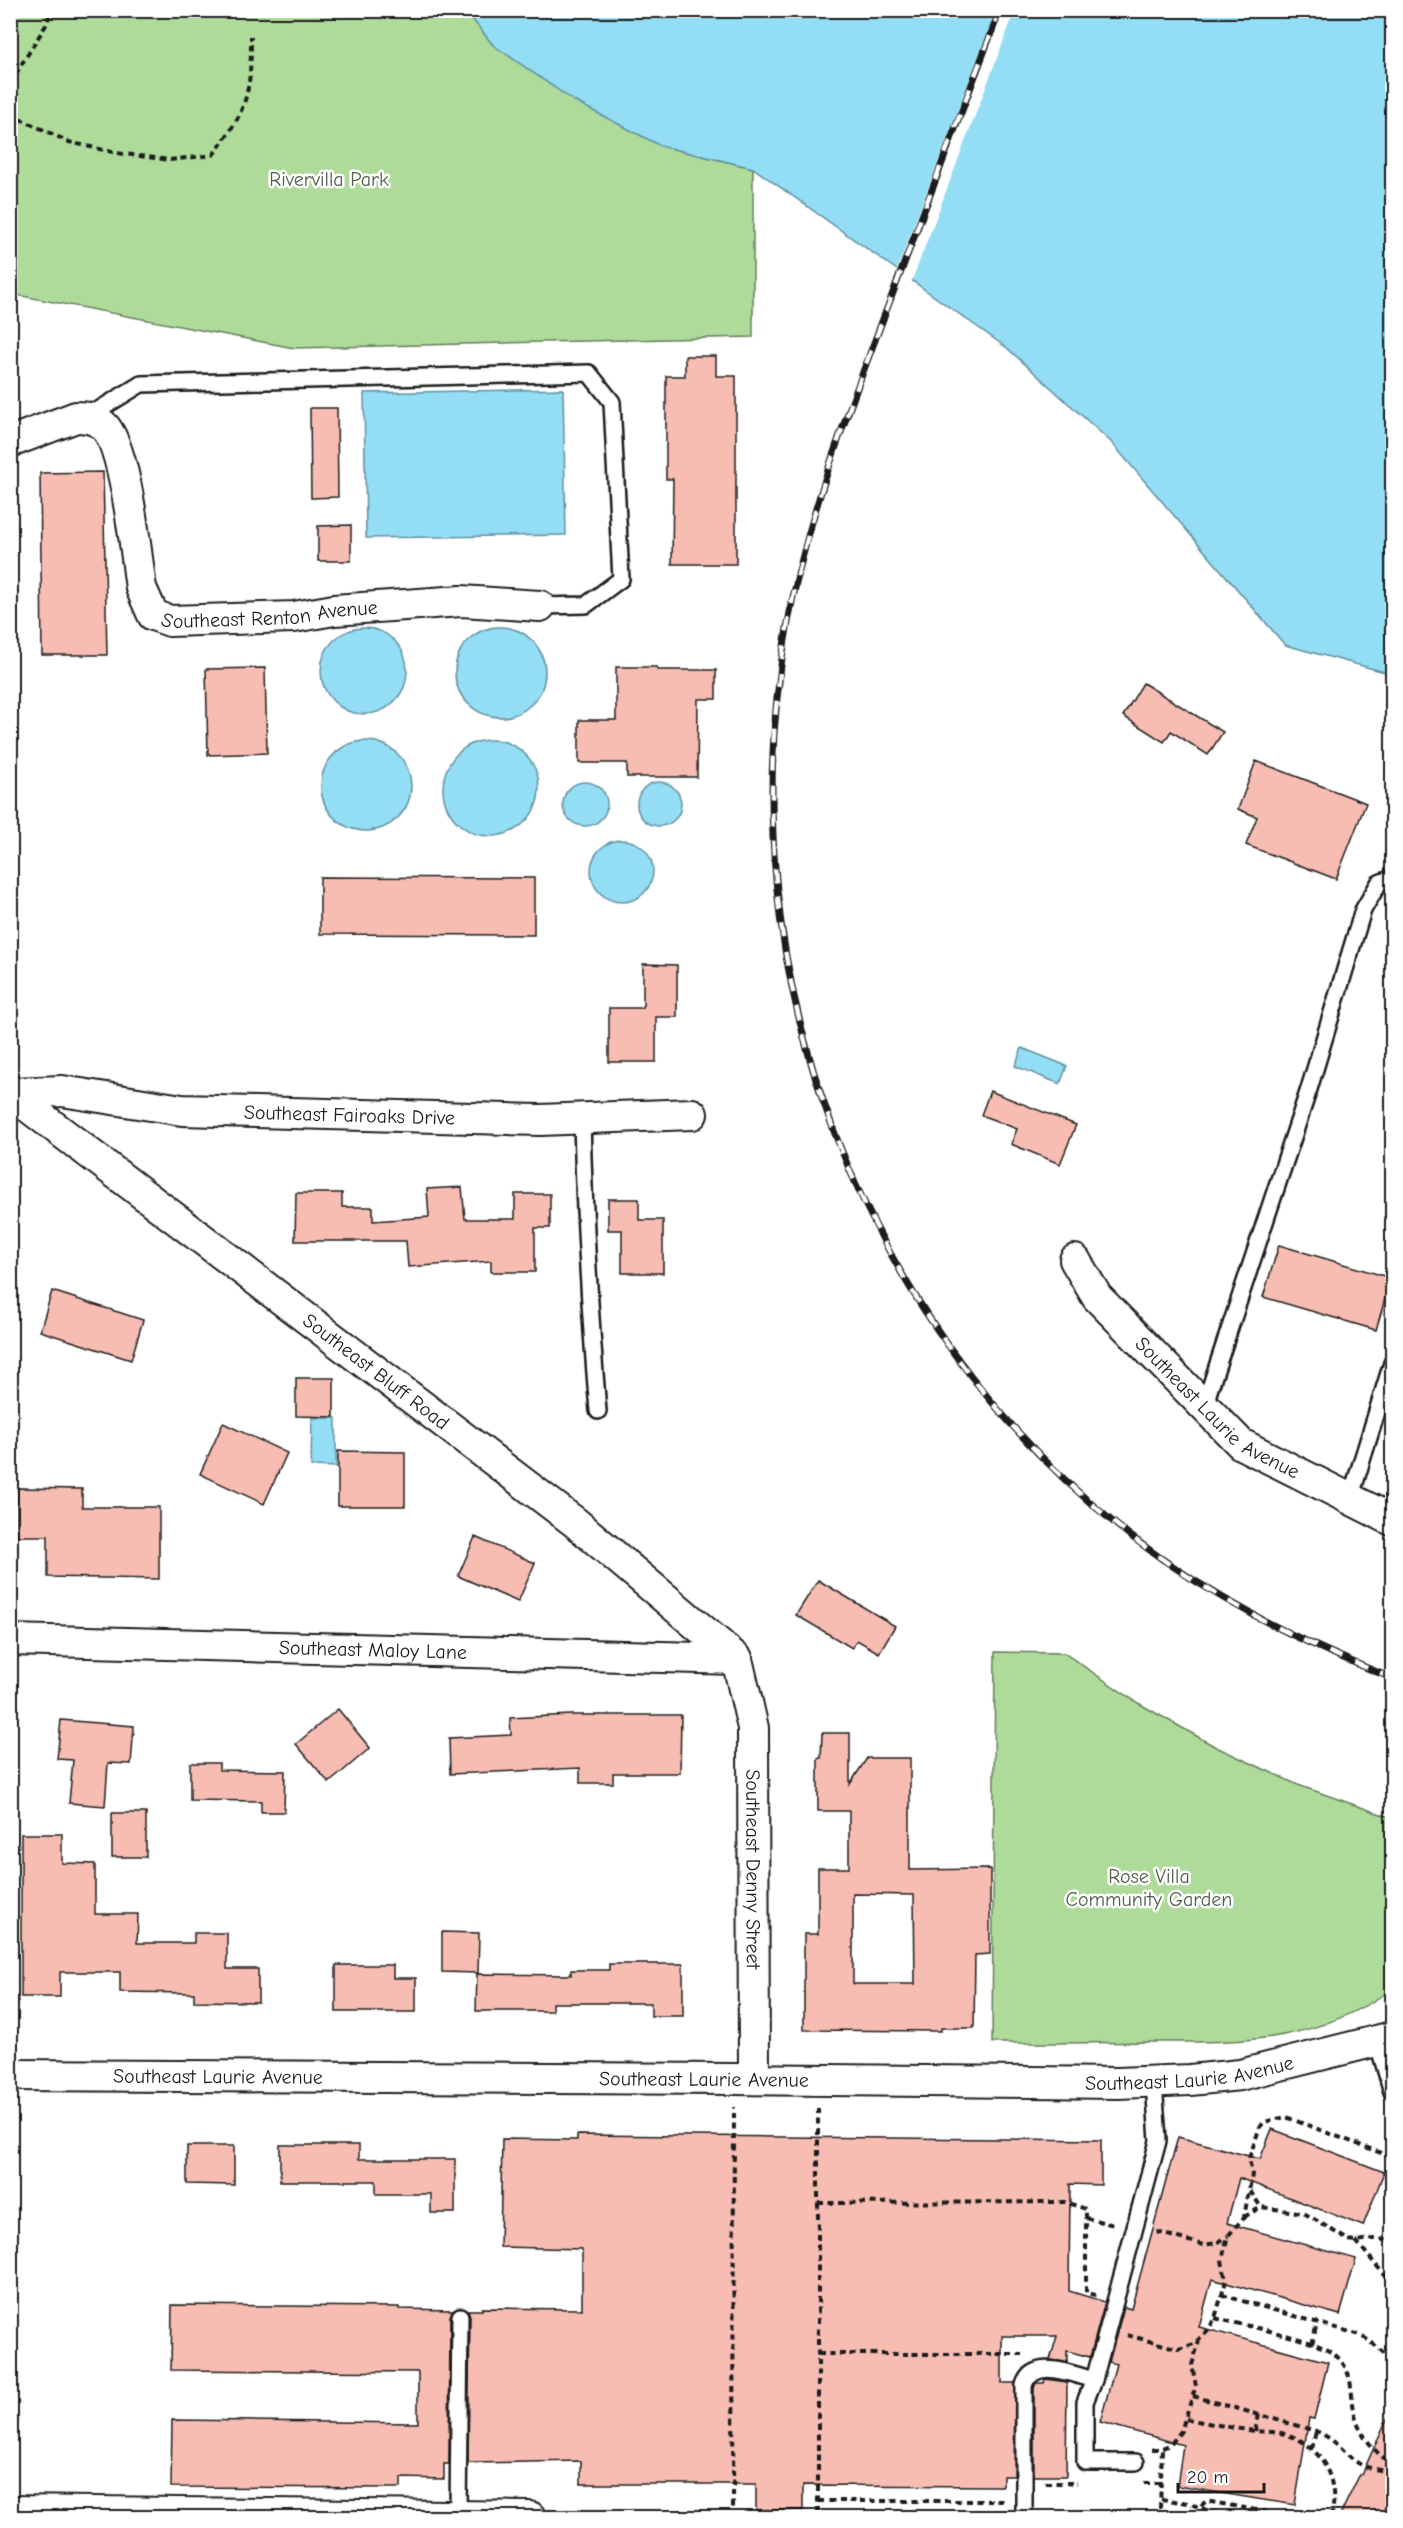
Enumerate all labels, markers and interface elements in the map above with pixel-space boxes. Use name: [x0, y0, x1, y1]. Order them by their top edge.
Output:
park label: Rivervilla Park: [269, 168, 389, 191]
street label: Southeast Renton Avenue: [158, 595, 378, 633]
street label: Southeast Fairoaks Drive: [244, 1100, 455, 1129]
street label: Southeast Bluff Road: [299, 1308, 454, 1434]
street label: Southeast Laurie Avenue: [1131, 1332, 1303, 1483]
street label: Southeast Maloy Lane: [279, 1636, 467, 1663]
street label: Southeast Denny Street: [742, 1769, 765, 1970]
park label: Rose Villa Community Garden: [1066, 1865, 1232, 1911]
street label: Southeast Laurie Avenue: [1085, 2051, 1296, 2095]
street label: Southeast Laurie Avenue: [113, 2064, 323, 2088]
street label: Southeast Laurie Avenue: [599, 2067, 809, 2091]
scale bar: [1178, 2456, 1264, 2494]
text: 20 m: [1187, 2467, 1228, 2488]

